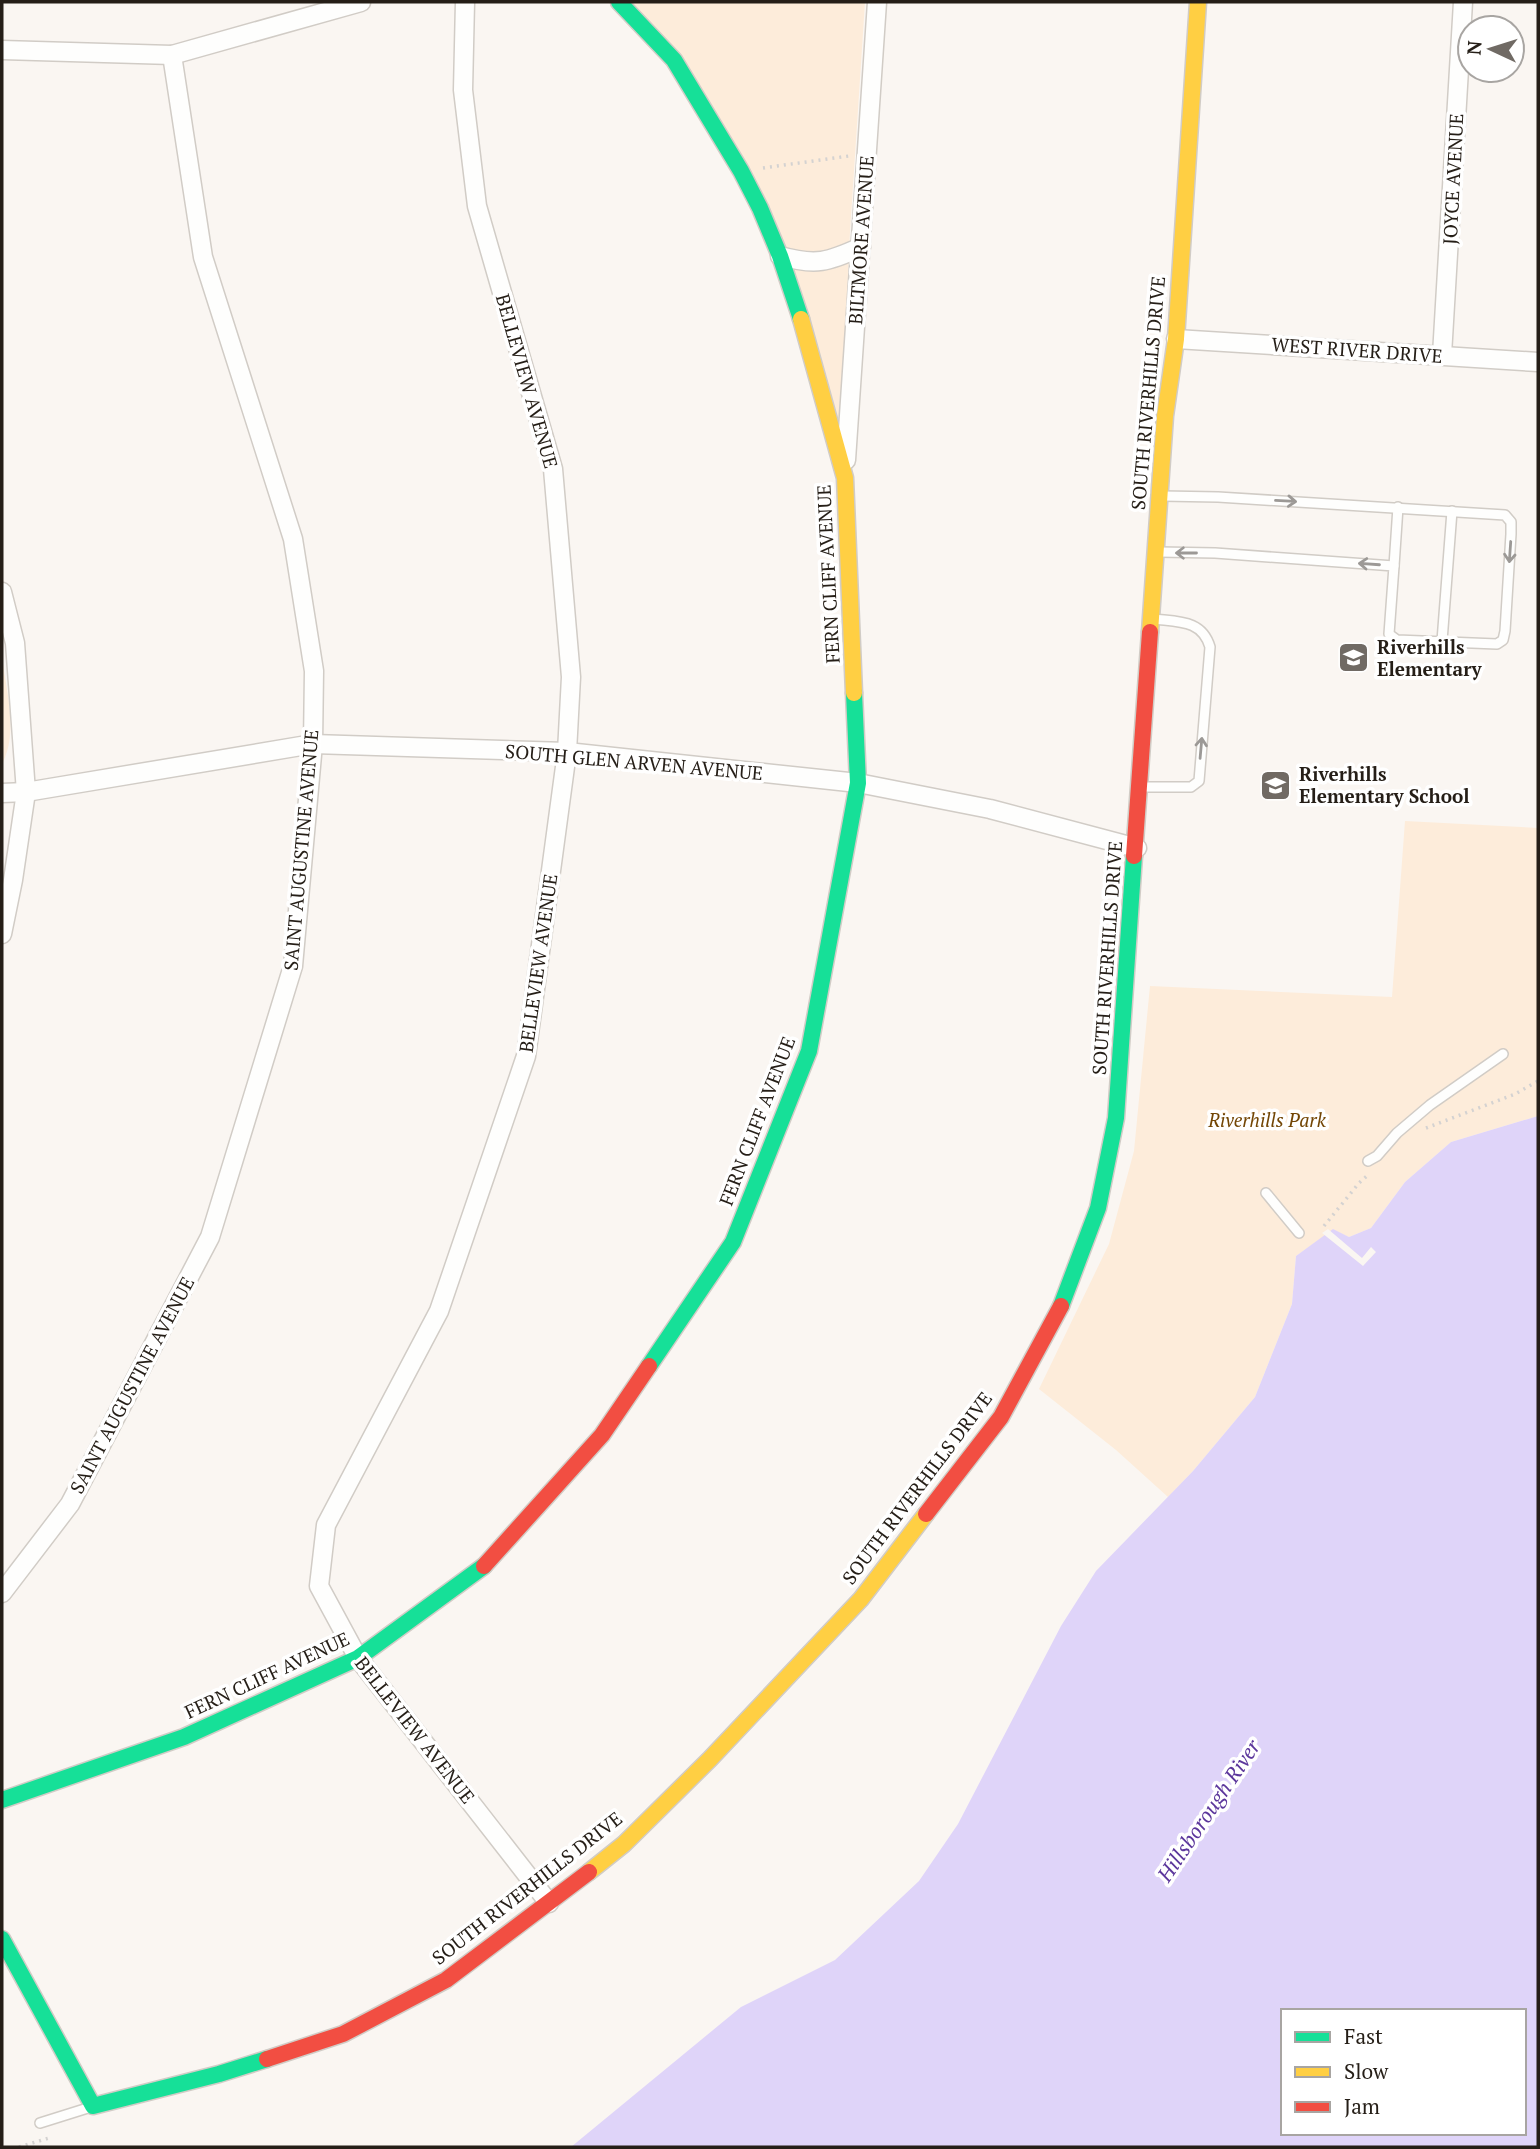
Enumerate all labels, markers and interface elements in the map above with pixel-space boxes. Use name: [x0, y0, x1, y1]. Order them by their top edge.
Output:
north arrow: [1456, 14, 1526, 84]
text: N: [1461, 39, 1487, 56]
street label: JOYCE AVENUE: [1437, 113, 1468, 245]
street label: BILTMORE AVENUE: [842, 155, 879, 325]
street label: SOUTH RIVERHILLS DRIVE: [1125, 275, 1170, 511]
street label: BELLEVIEW AVENUE: [491, 291, 564, 471]
street label: WEST RIVER DRIVE: [1271, 331, 1443, 368]
street label: FERN CLIFF AVENUE: [810, 484, 845, 664]
one-way arrow: [1275, 495, 1297, 508]
one-way arrow: [1504, 540, 1517, 563]
one-way arrow: [1174, 546, 1197, 559]
one-way arrow: [1358, 558, 1381, 571]
place label: Riverhills Elementary: [1377, 634, 1483, 681]
school or university icon: Riverhills Elementary: [1337, 641, 1371, 675]
street label: SAINT AUGUSTINE AVENUE: [278, 728, 324, 972]
street label: SOUTH GLEN ARVEN AVENUE: [504, 738, 764, 785]
one-way arrow: [1195, 738, 1208, 760]
place label: Riverhills Elementary School: [1299, 761, 1470, 808]
school or university icon: Riverhills Elementary School: [1259, 768, 1293, 802]
street label: SOUTH RIVERHILLS DRIVE: [1086, 840, 1127, 1076]
street label: BELLEVIEW AVENUE: [513, 872, 562, 1054]
street label: FERN CLIFF AVENUE: [713, 1033, 800, 1209]
park label: Riverhills Park: [1207, 1107, 1327, 1132]
street label: SAINT AUGUSTINE AVENUE: [64, 1272, 199, 1497]
street label: SOUTH RIVERHILLS DRIVE: [836, 1386, 997, 1589]
street label: FERN CLIFF AVENUE: [180, 1625, 353, 1724]
street label: BELLEVIEW AVENUE: [350, 1651, 481, 1808]
water label: Hillsborough River: [1150, 1733, 1267, 1888]
street label: SOUTH RIVERHILLS DRIVE: [427, 1806, 627, 1970]
legend: [1281, 2009, 1526, 2135]
text: Fast: [1344, 2022, 1383, 2050]
text: Slow: [1344, 2057, 1389, 2085]
text: Jam: [1344, 2092, 1380, 2120]

